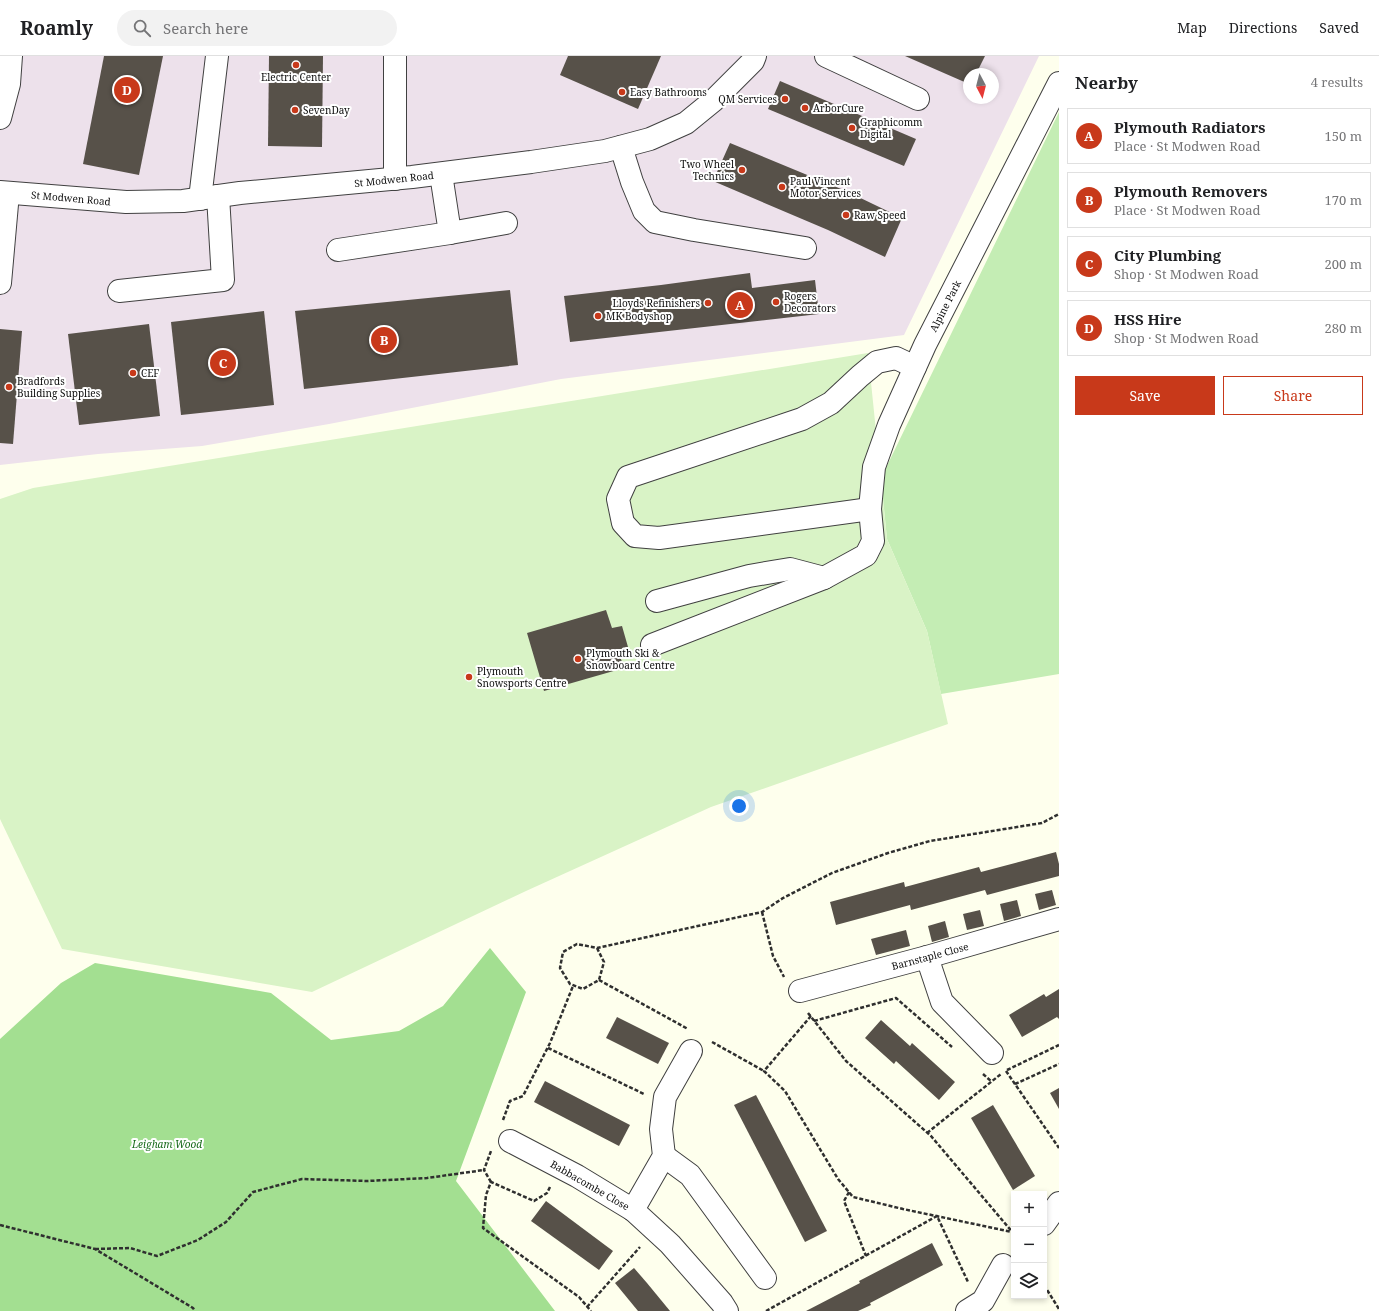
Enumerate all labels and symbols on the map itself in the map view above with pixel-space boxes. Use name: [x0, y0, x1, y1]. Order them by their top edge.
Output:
marker: Electric Center: [291, 60, 301, 70]
north arrow: [963, 68, 999, 104]
place label: Electric Center: [261, 70, 331, 84]
pin: D: [114, 75, 140, 105]
place label: Easy Bathrooms: [630, 85, 707, 99]
marker: Easy Bathrooms: [617, 87, 627, 97]
place label: QM Services: [718, 92, 777, 106]
marker: QM Services: [780, 94, 790, 104]
place label: ArborCure: [813, 101, 864, 115]
place label: SevenDay: [303, 103, 350, 117]
marker: ArborCure: [800, 103, 810, 113]
marker: SevenDay: [290, 105, 300, 115]
place label: Graphicomm Digital: [860, 115, 923, 141]
marker: Graphicomm Digital: [847, 123, 857, 133]
place label: Two Wheel Technics: [680, 157, 734, 183]
marker: Two Wheel Technics: [737, 165, 747, 175]
street label: St Modwen Road: [353, 168, 435, 190]
place label: Paul Vincent Motor Services: [790, 174, 862, 200]
marker: Paul Vincent Motor Services: [777, 182, 787, 192]
street label: St Modwen Road: [31, 188, 111, 208]
place label: Raw Speed: [854, 208, 906, 222]
marker: Raw Speed: [841, 210, 851, 220]
street label: Alpine Park: [926, 278, 964, 334]
place label: Rogers Decorators: [784, 289, 836, 315]
pin: A: [727, 290, 753, 320]
place label: Lloyds Refinishers: [613, 296, 700, 310]
marker: Rogers Decorators: [771, 297, 781, 307]
marker: Lloyds Refinishers: [703, 298, 713, 308]
place label: MK Bodyshop: [606, 309, 672, 323]
marker: MK Bodyshop: [593, 311, 603, 321]
pin: B: [371, 325, 397, 355]
pin: C: [210, 348, 236, 378]
place label: CEF: [141, 366, 159, 380]
marker: CEF: [128, 368, 138, 378]
place label: Bradfords Building Supplies: [17, 374, 101, 400]
marker: Bradfords Building Supplies: [4, 382, 14, 392]
place label: Plymouth Ski & Snowboard Centre: [586, 646, 675, 672]
marker: Plymouth Ski & Snowboard Centre: [573, 654, 583, 664]
place label: Plymouth Snowsports Centre: [477, 664, 567, 690]
marker: Plymouth Snowsports Centre: [464, 672, 474, 682]
your location: [729, 796, 749, 816]
street label: Barnstaple Close: [890, 939, 970, 973]
park label: Leigham Wood: [131, 1137, 202, 1151]
street label: Babbacombe Close: [548, 1157, 632, 1213]

